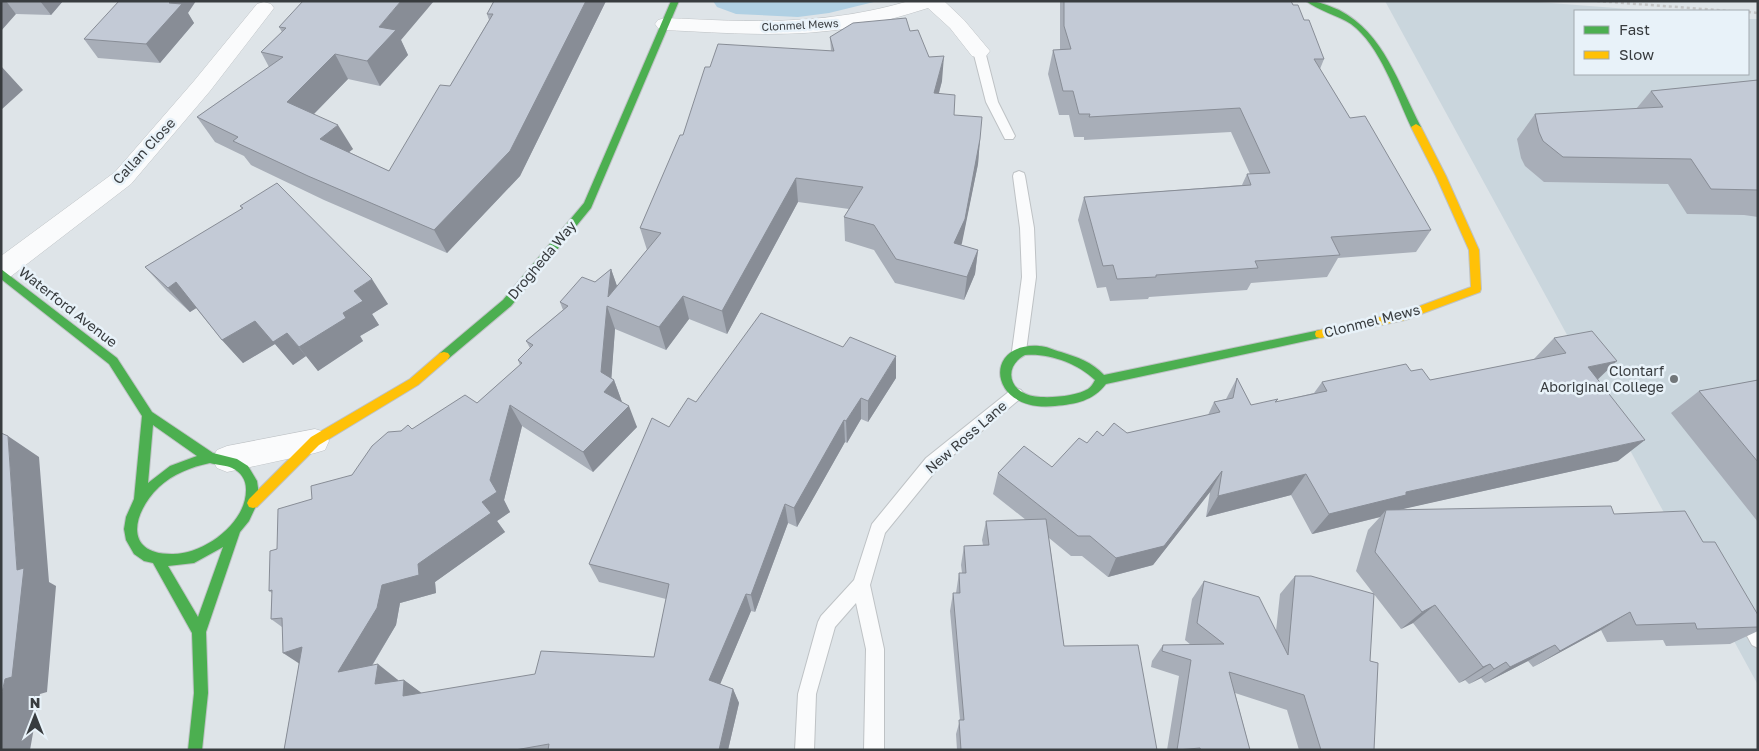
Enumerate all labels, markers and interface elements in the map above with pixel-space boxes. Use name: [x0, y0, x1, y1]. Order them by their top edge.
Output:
legend: [1574, 10, 1749, 75]
street label: Clonmel Mews: [761, 16, 839, 33]
text: Fast: [1619, 20, 1650, 38]
text: Slow: [1619, 45, 1654, 63]
street label: Callan Close: [109, 114, 179, 187]
street label: Drogheda Way: [504, 217, 579, 302]
street label: Waterford Avenue: [16, 263, 121, 350]
street label: Clonmel Mews: [1322, 300, 1422, 341]
place label: Clontarf Aboriginal College: [1540, 362, 1664, 395]
marker: Clontarf Aboriginal College: [1668, 373, 1680, 385]
street label: New Ross Lane: [921, 397, 1010, 477]
north arrow: [10, 691, 60, 741]
text: N: [30, 694, 40, 711]

